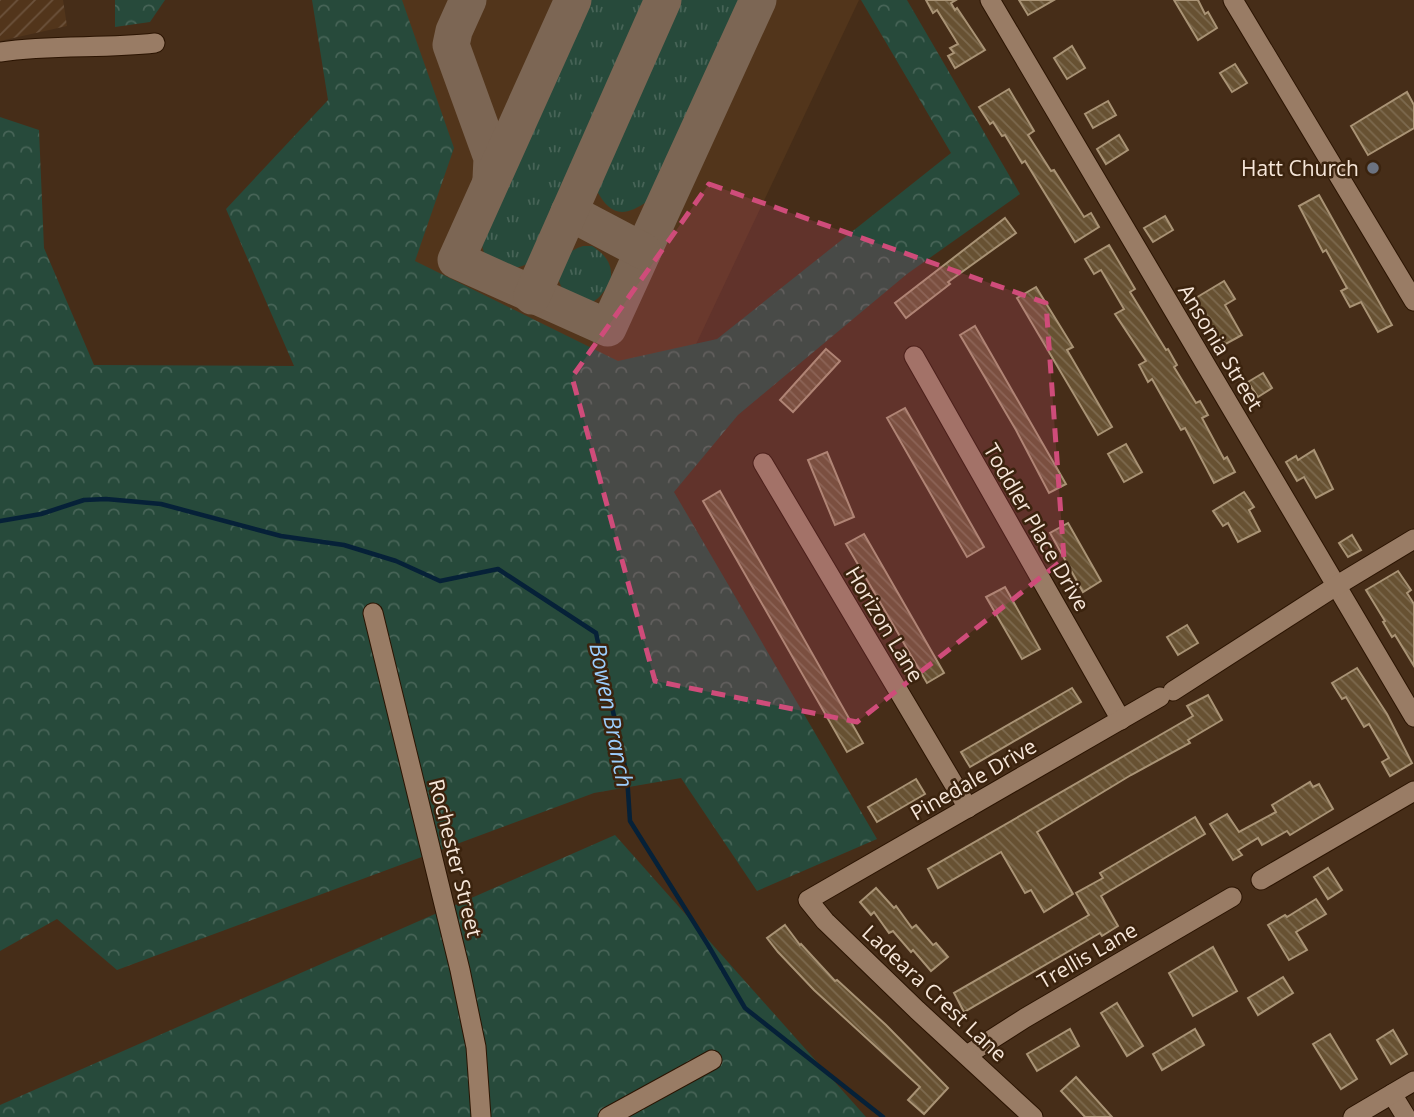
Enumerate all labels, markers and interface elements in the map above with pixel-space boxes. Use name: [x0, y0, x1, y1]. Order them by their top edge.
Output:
place label: Hatt Church: [1241, 154, 1359, 182]
marker: Hatt Church: [1365, 160, 1381, 176]
street label: Ansonia Street: [1172, 279, 1270, 415]
street label: Toddler Place Drive: [978, 438, 1096, 616]
street label: Horizon Lane: [839, 561, 931, 687]
water label: Bowen Branch: [582, 640, 642, 790]
street label: Pinedale Drive: [905, 732, 1041, 826]
street label: Rochester Street: [423, 776, 489, 940]
street label: Trellis Lane: [1032, 915, 1142, 995]
street label: Ladeara Crest Lane: [857, 918, 1013, 1068]

